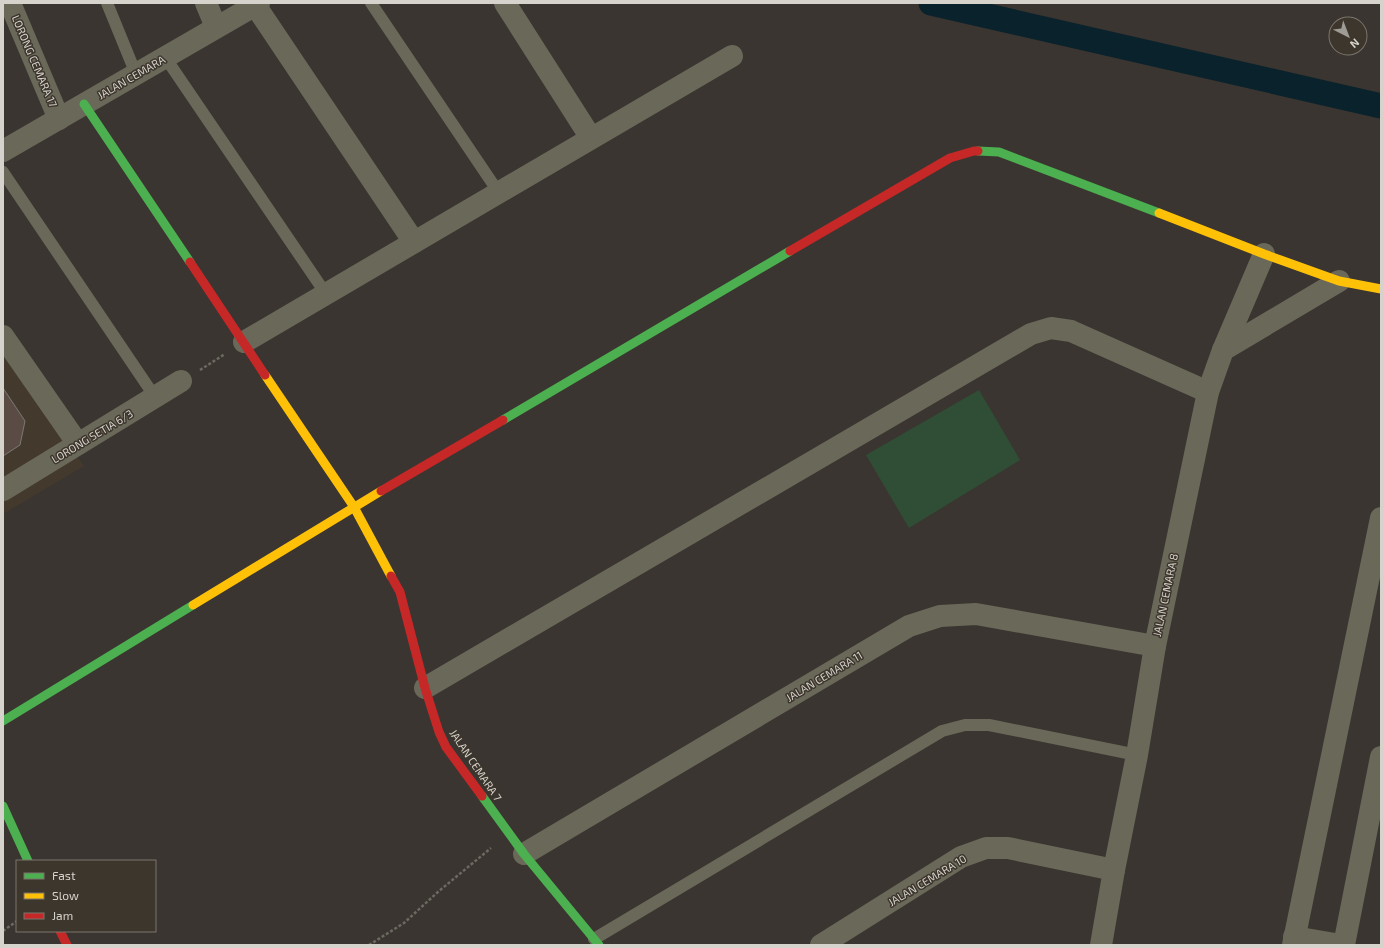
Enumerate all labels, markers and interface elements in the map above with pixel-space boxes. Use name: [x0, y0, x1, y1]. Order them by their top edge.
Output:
street label: LORONG CEMARA 17: [10, 13, 60, 109]
north arrow: [1328, 16, 1368, 56]
text: N: [1348, 36, 1362, 51]
street label: JALAN CEMARA: [95, 52, 167, 102]
street label: LORONG SETIA 6/3: [49, 407, 135, 465]
street label: JALAN CEMARA 8: [1150, 552, 1180, 638]
street label: JALAN CEMARA 11: [783, 648, 865, 704]
street label: JALAN CEMARA 7: [447, 727, 505, 804]
street label: JALAN CEMARA 10: [885, 851, 969, 909]
legend: [16, 860, 156, 932]
text: Fast: [52, 868, 76, 882]
text: Slow: [52, 888, 79, 902]
text: Jam: [52, 908, 73, 922]

